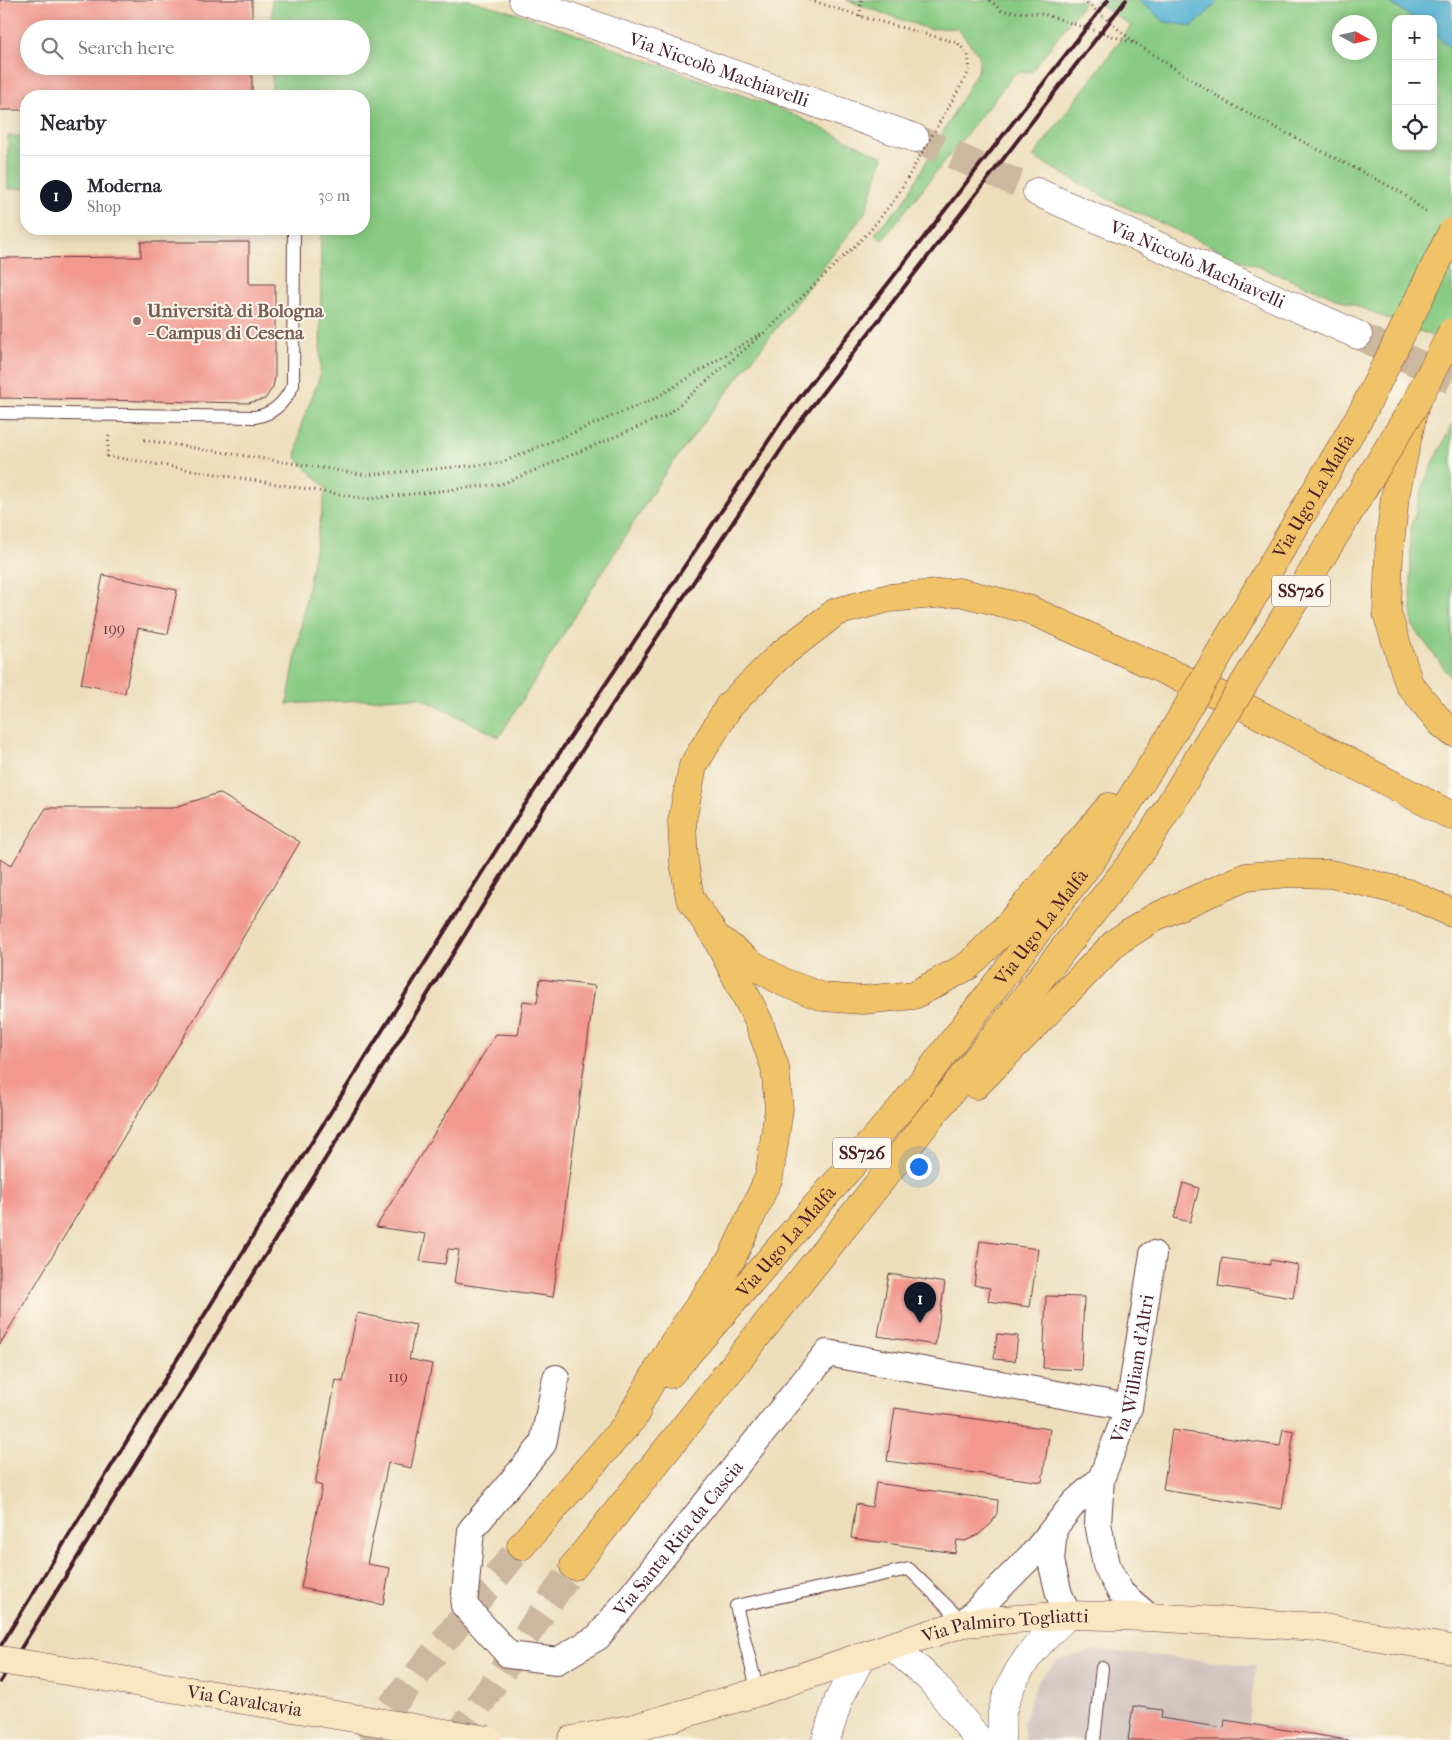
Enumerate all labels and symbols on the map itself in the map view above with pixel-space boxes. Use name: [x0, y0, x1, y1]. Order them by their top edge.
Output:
north arrow: [1332, 15, 1377, 60]
street label: Via Niccolò Machiavelli: [625, 28, 812, 112]
street label: Via Niccolò Machiavelli: [1105, 216, 1289, 313]
place label: Università di Bologna - Campus di Cesena: [146, 300, 325, 344]
marker: Università di Bologna - Campus di Cesena: [131, 315, 143, 327]
street label: Via Ugo La Malfa: [1268, 430, 1359, 563]
road number: SS726: [1272, 576, 1330, 606]
house number: 199: [103, 619, 125, 638]
street label: Via Ugo La Malfa: [989, 865, 1093, 991]
road number: SS726: [833, 1138, 891, 1168]
your location: [906, 1154, 932, 1180]
street label: Via Ugo La Malfa: [731, 1182, 841, 1303]
pin: 1: [904, 1282, 936, 1323]
street label: Via William d'Altri: [1106, 1293, 1159, 1447]
house number: 119: [388, 1367, 408, 1386]
street label: Via Santa Rita da Cascia: [609, 1456, 748, 1622]
street label: Via Palmiro Togliatti: [918, 1605, 1089, 1648]
street label: Via Cavalcavia: [184, 1681, 304, 1721]

